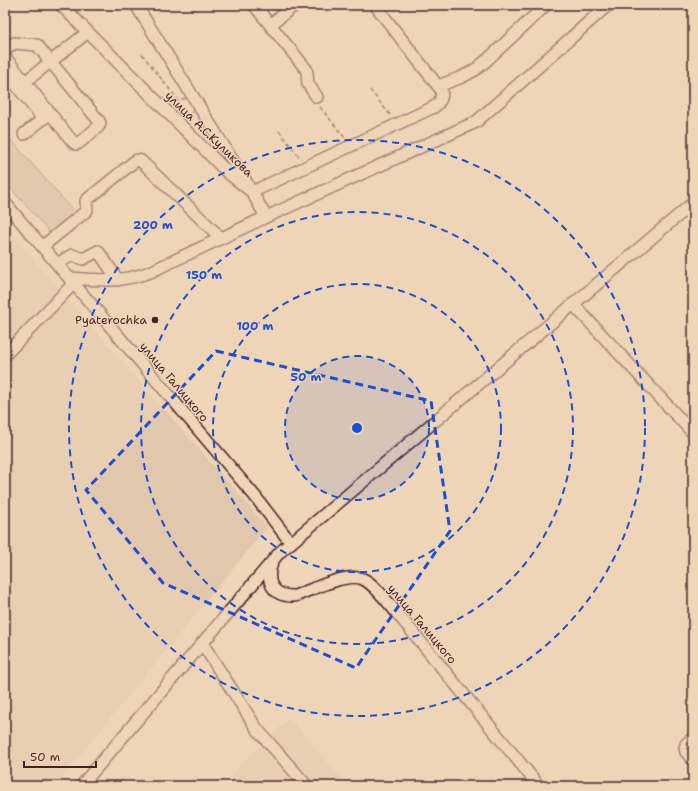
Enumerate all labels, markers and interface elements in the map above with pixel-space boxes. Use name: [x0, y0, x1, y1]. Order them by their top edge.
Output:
street label: улица А.С.Куликова: [162, 88, 257, 181]
text: 200 m: [133, 217, 173, 233]
text: 150 m: [186, 267, 222, 283]
place label: Pyaterochka: [75, 312, 148, 328]
marker: Pyaterochka: [150, 315, 160, 325]
text: 100 m: [237, 318, 274, 334]
street label: улица Галицкого: [136, 339, 212, 425]
text: 50 m: [291, 369, 322, 385]
centre of rings: [350, 421, 364, 435]
street label: улица Галицкого: [384, 581, 460, 667]
scale bar: [24, 743, 96, 769]
text: 50 m: [30, 749, 60, 765]

